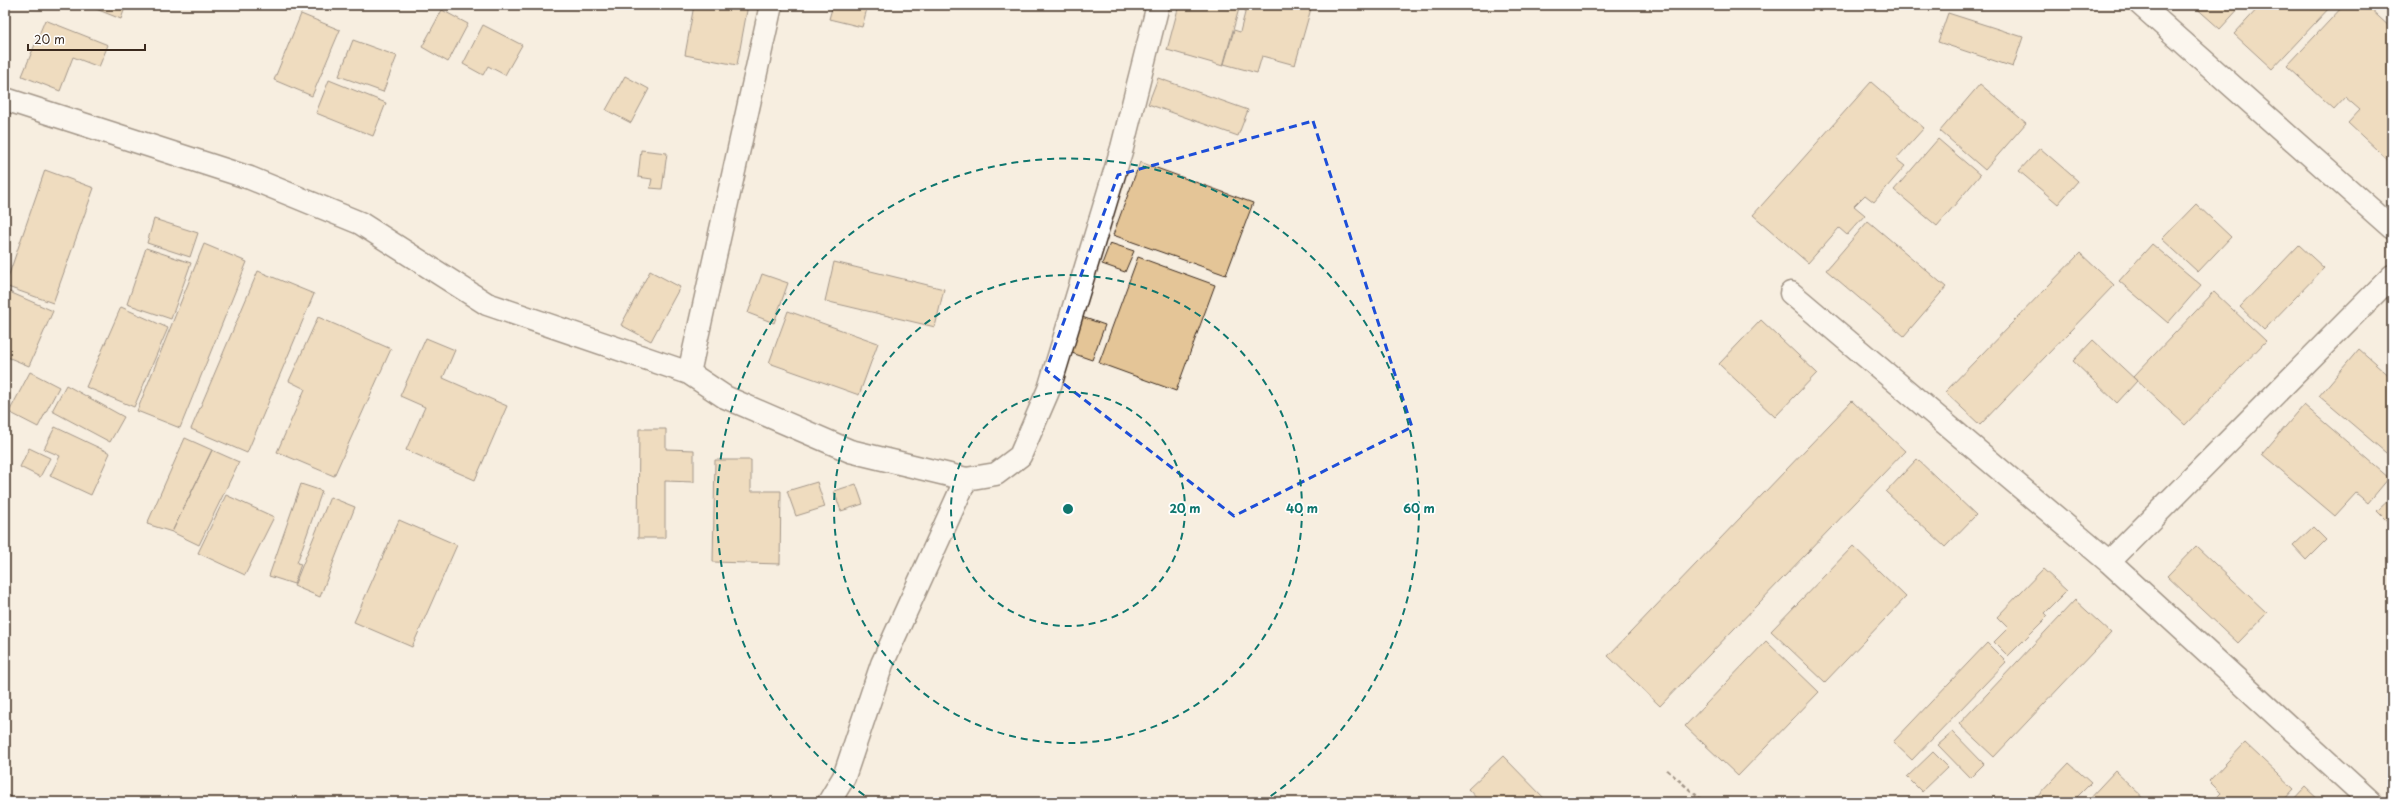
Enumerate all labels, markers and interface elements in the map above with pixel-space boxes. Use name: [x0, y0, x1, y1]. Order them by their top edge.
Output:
scale bar: [28, 26, 145, 52]
text: 20 m: [34, 30, 65, 48]
text: 20 m: [1169, 499, 1201, 517]
text: 40 m: [1286, 499, 1318, 517]
text: 60 m: [1403, 499, 1435, 517]
centre of rings: [1061, 502, 1075, 516]

